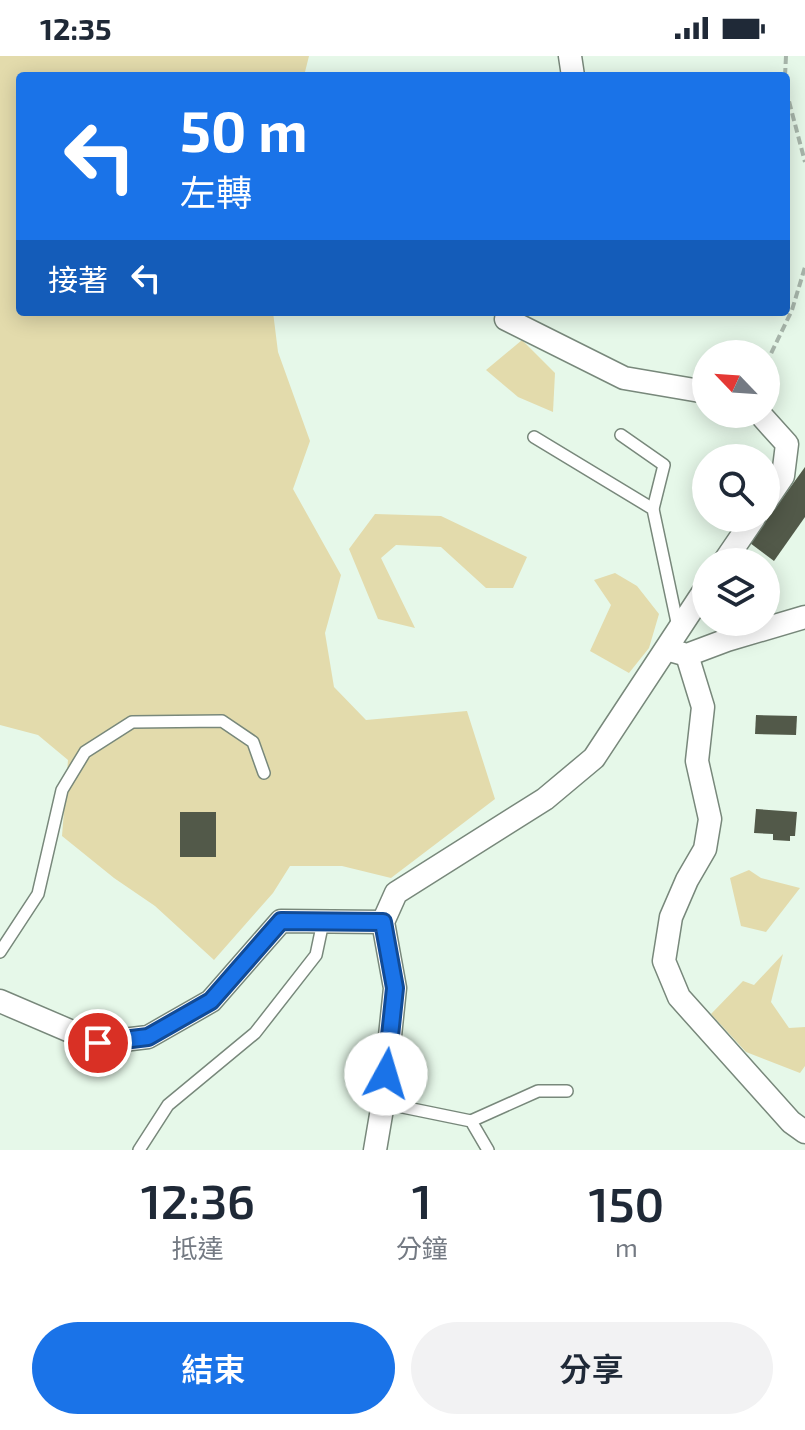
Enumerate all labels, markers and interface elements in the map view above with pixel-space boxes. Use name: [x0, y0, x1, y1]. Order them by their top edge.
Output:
text: 12:35: [40, 10, 112, 46]
text: 50 m: [180, 96, 308, 163]
icon: left: [48, 104, 152, 208]
text: 左轉: [180, 170, 252, 213]
icon: left: [124, 256, 168, 300]
text: 接著: [48, 261, 108, 297]
north arrow: [692, 340, 780, 428]
map controls: [692, 340, 780, 636]
button: search: [692, 444, 780, 532]
button: layers: [692, 548, 780, 636]
pin: [64, 1009, 132, 1077]
icon: arrive: [76, 1021, 120, 1065]
position arrow: [344, 1032, 428, 1116]
text: 12:36: [141, 1171, 255, 1229]
text: 1: [412, 1171, 432, 1229]
text: 150: [588, 1174, 664, 1232]
text: m: [615, 1231, 638, 1262]
text: 抵達: [172, 1232, 224, 1263]
text: 分鐘: [396, 1232, 448, 1263]
button: 結束: [32, 1322, 395, 1414]
button: 分享: [411, 1322, 773, 1414]

